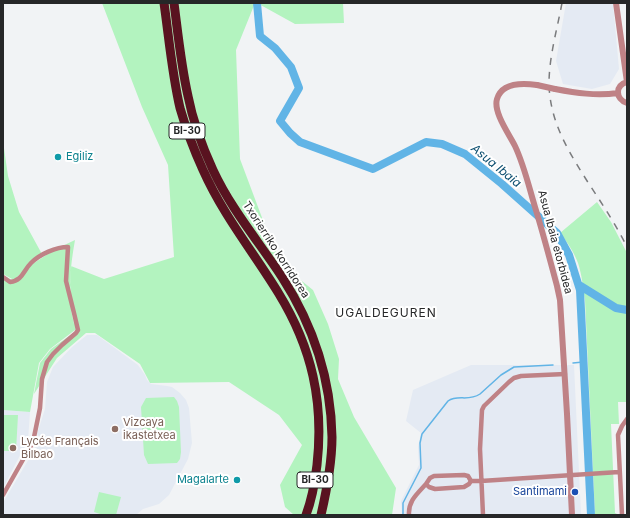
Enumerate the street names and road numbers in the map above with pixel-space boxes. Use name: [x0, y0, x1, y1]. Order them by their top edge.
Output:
road number: BI-30: [169, 123, 205, 139]
street label: Asua Ibaia etorbidea: [535, 189, 575, 295]
street label: Txorierriko korridorea: [240, 199, 312, 301]
road number: BI-30: [297, 472, 333, 488]

